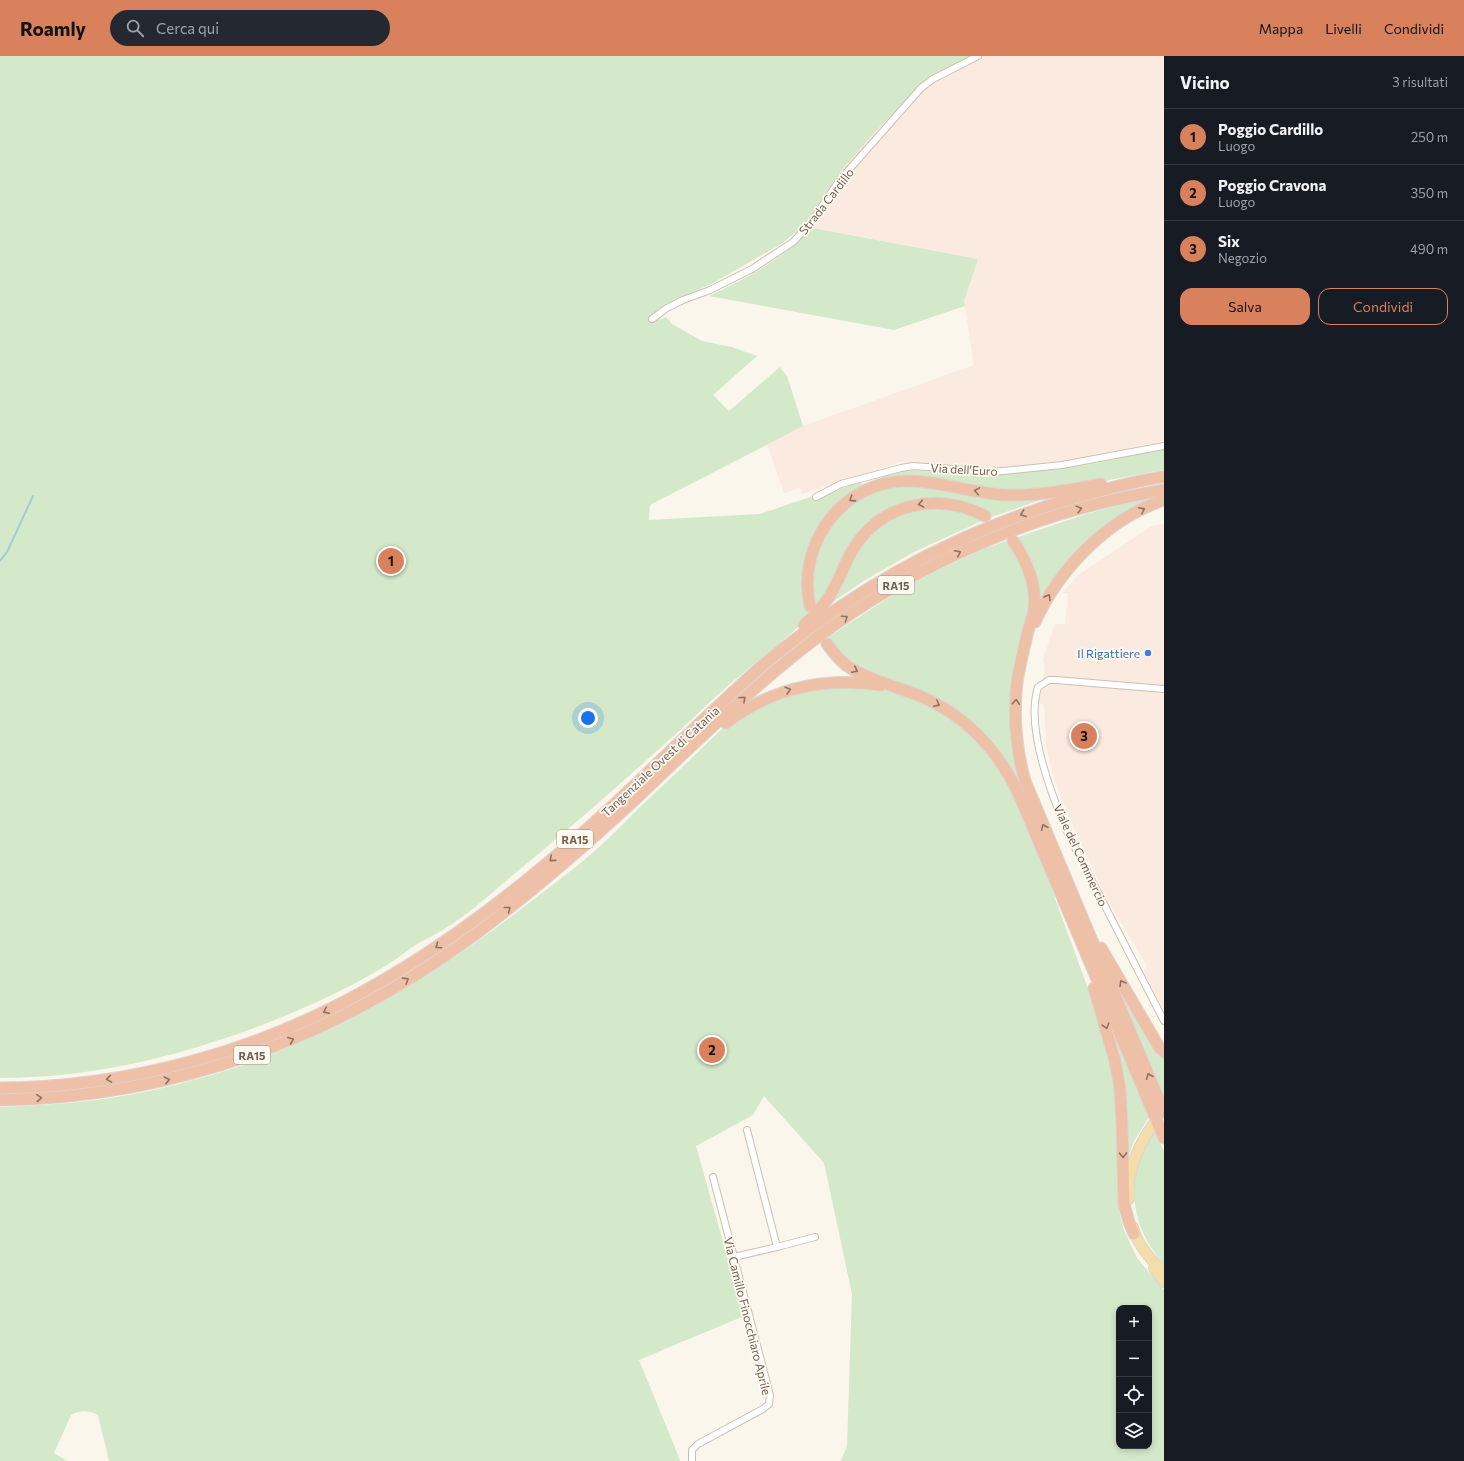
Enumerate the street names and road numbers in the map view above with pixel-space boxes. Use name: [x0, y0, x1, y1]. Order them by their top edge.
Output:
street label: Strada Cardillo: [796, 165, 856, 237]
street label: Via dell'Euro: [930, 460, 998, 478]
road number: RA15: [878, 576, 914, 594]
street label: Tangenziale Ovest di Catania: [598, 703, 722, 819]
street label: Viale del Commercio: [1051, 802, 1111, 908]
road number: RA15: [557, 830, 593, 848]
road number: RA15: [234, 1046, 270, 1064]
street label: Via Camillo Finocchiaro Aprile: [722, 1236, 774, 1396]

